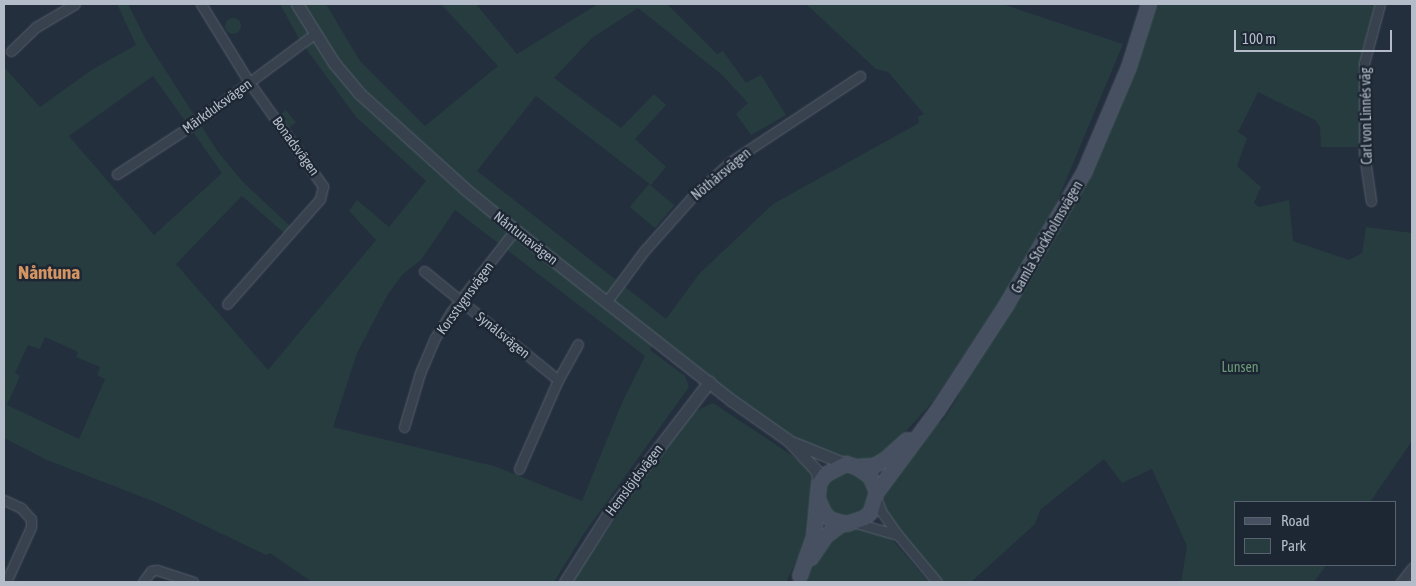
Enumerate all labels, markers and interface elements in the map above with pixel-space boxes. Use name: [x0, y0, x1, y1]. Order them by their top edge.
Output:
scale bar: [1236, 20, 1394, 52]
text: 100 m: [1242, 30, 1276, 47]
street label: Carl von Linnés väg: [1357, 67, 1375, 165]
street label: Märkduksvägen: [179, 75, 255, 137]
street label: Bonadsvägen: [269, 113, 323, 179]
street label: Nöthårsvägen: [688, 144, 754, 204]
street label: Gamla Stockholmsvägen: [1008, 178, 1086, 296]
street label: Nåntunavägen: [491, 208, 561, 268]
street label: Korsstygnsvägen: [433, 258, 497, 338]
district label: Nåntuna: [18, 262, 80, 284]
street label: Synålsvägen: [473, 308, 533, 362]
park label: Lunsen: [1221, 359, 1259, 375]
street label: Hemslöjdsvägen: [602, 441, 666, 519]
legend: [1234, 501, 1396, 566]
text: Road: [1281, 512, 1310, 529]
text: Park: [1281, 537, 1306, 554]

